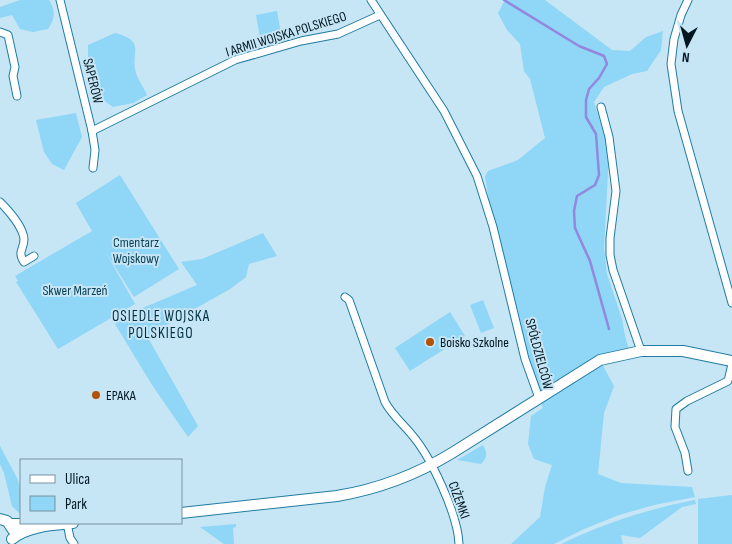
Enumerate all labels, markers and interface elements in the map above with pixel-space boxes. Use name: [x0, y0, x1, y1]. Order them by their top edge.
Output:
street label: I ARMII WOJSKA POLSKIEGO: [223, 7, 349, 60]
north arrow: [662, 20, 712, 70]
text: N: [681, 49, 690, 66]
street label: SAPERÓW: [79, 57, 107, 105]
park label: Cmentarz Wojskowy: [113, 234, 160, 267]
park label: Skwer Marzeń: [42, 282, 108, 299]
district label: OSIEDLE WOJSKA POLSKIEGO: [112, 307, 210, 343]
street label: SPÓŁDZIELCÓW: [521, 317, 557, 391]
place label: Boisko Szkolne: [440, 334, 509, 351]
marker: Boisko Szkolne: [424, 336, 436, 348]
place label: EPAKA: [106, 387, 137, 404]
marker: EPAKA: [90, 389, 102, 401]
legend: [20, 459, 182, 524]
text: Ulica: [65, 470, 90, 489]
street label: CIŻEMKI: [444, 479, 474, 521]
text: Park: [65, 495, 87, 514]

